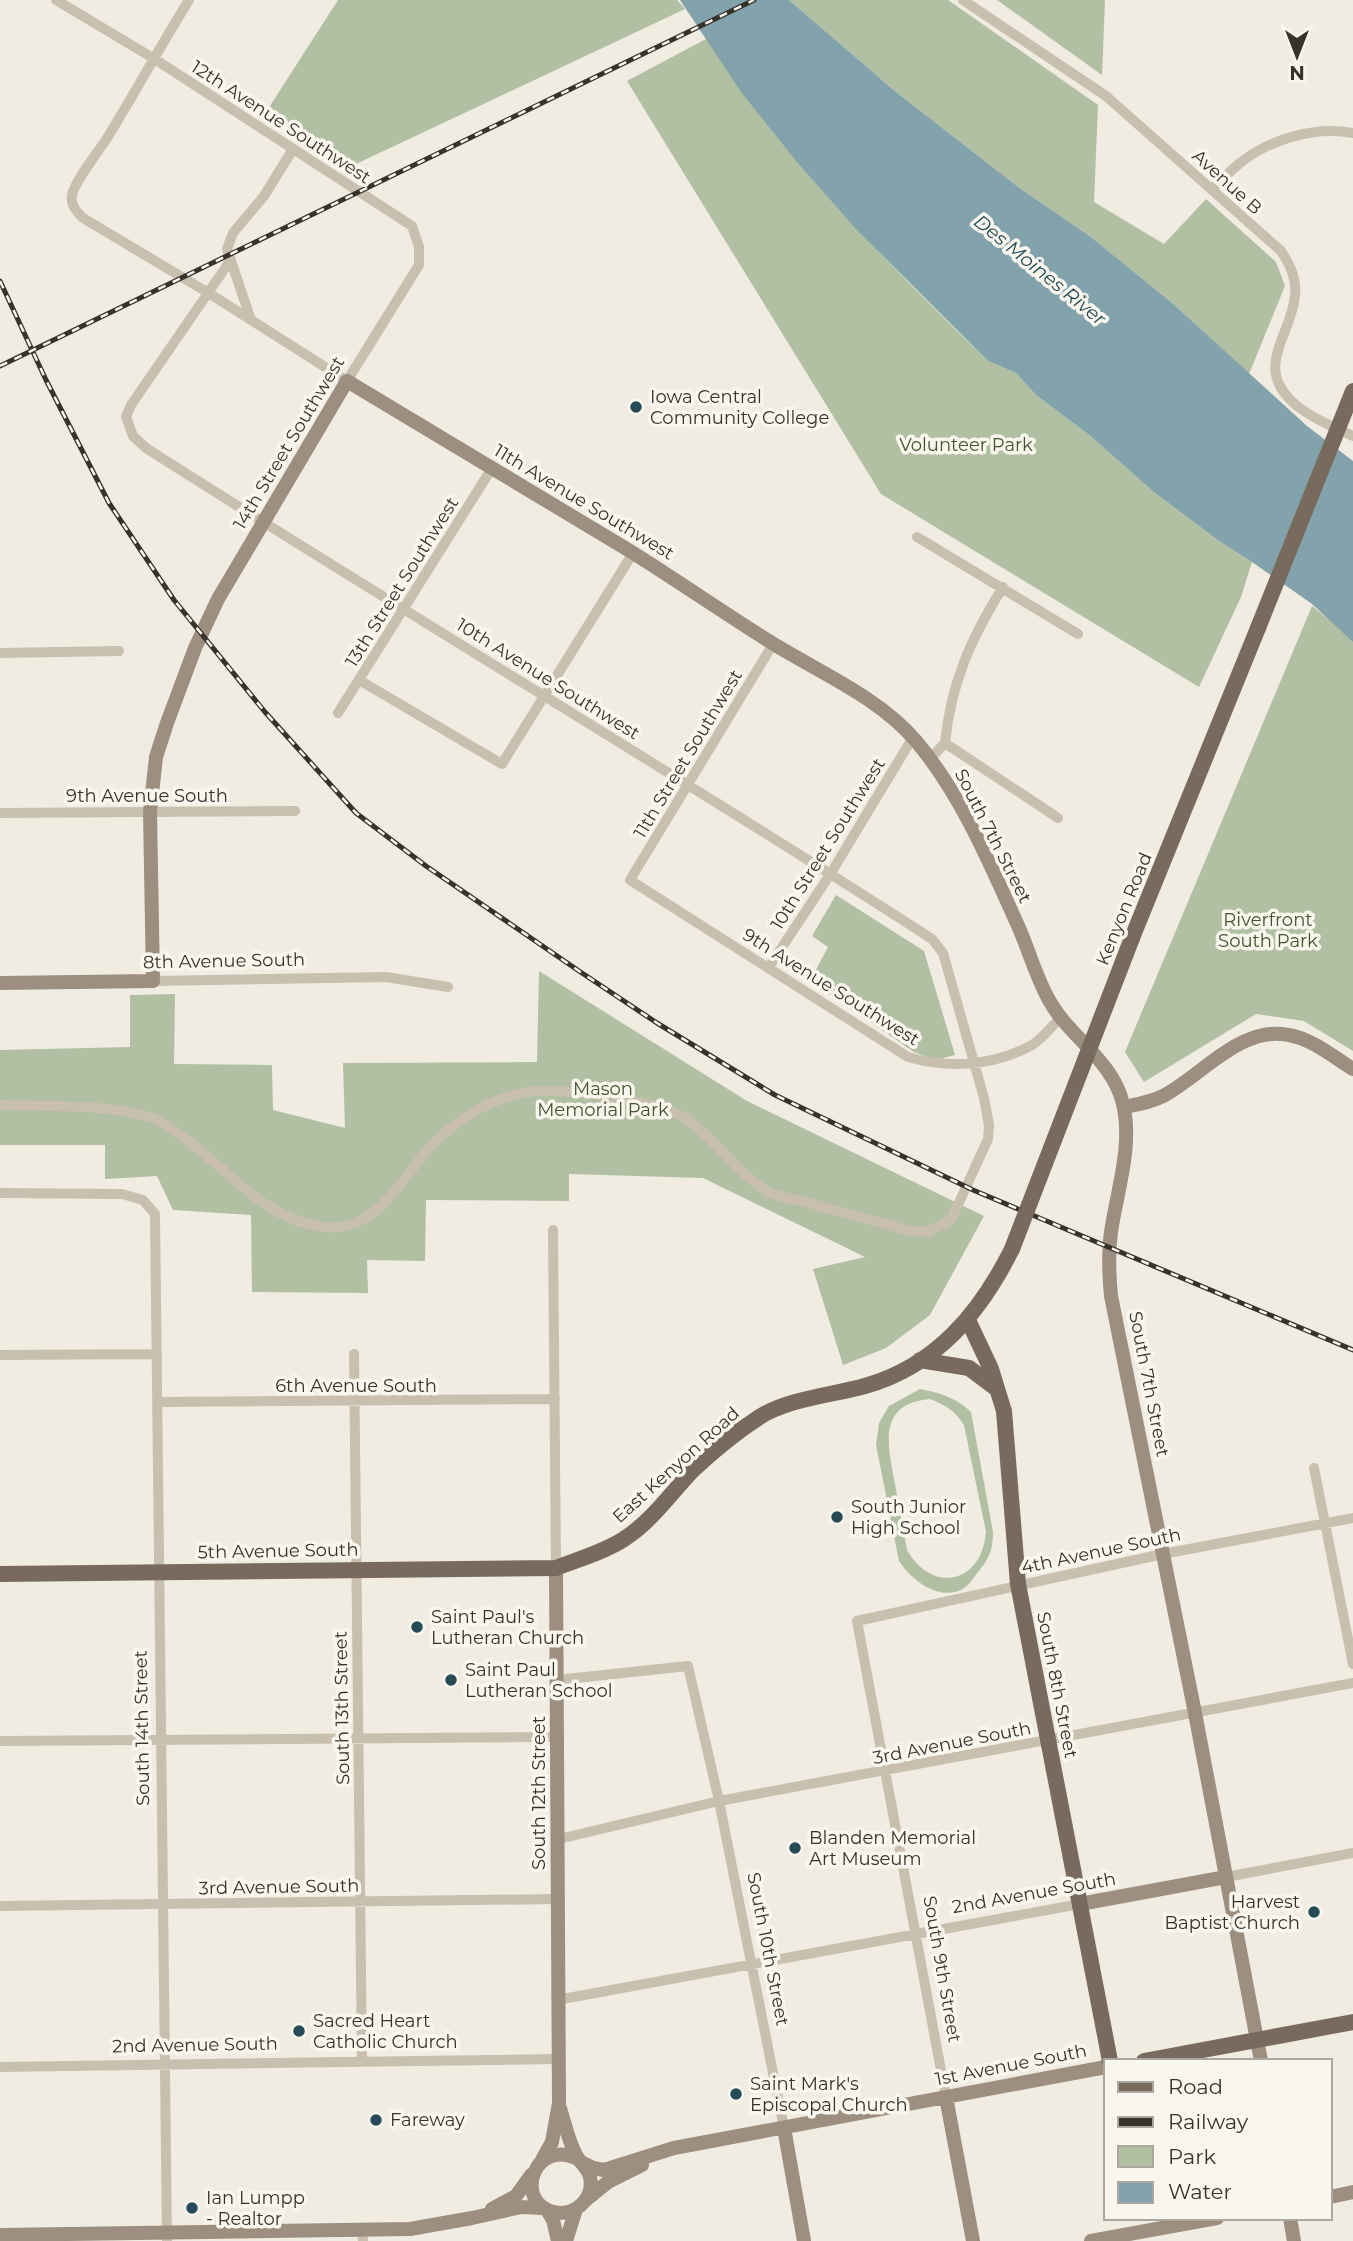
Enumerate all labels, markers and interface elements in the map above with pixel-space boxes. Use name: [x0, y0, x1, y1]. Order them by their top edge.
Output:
north arrow: [1262, 21, 1332, 91]
street label: 12th Avenue Southwest: [187, 56, 375, 188]
text: N: [1289, 61, 1305, 84]
street label: Avenue B: [1188, 145, 1266, 219]
water label: Des Moines River: [969, 210, 1111, 330]
street label: 14th Street Southwest: [229, 352, 349, 534]
place label: Iowa Central Community College: [650, 386, 829, 429]
marker: Iowa Central Community College: [628, 399, 644, 415]
park label: Volunteer Park: [899, 434, 1033, 456]
street label: 11th Avenue Southwest: [490, 439, 678, 565]
street label: 13th Street Southwest: [341, 493, 463, 671]
street label: 10th Avenue Southwest: [452, 614, 644, 744]
street label: 11th Street Southwest: [629, 666, 747, 842]
street label: 10th Street Southwest: [766, 754, 890, 934]
street label: South 7th Street: [950, 765, 1036, 907]
street label: 9th Avenue South: [66, 785, 228, 807]
street label: Kenyon Road: [1091, 849, 1157, 969]
park label: Riverfront South Park: [1218, 909, 1318, 952]
street label: 9th Avenue Southwest: [739, 924, 923, 1050]
street label: 8th Avenue South: [143, 949, 305, 973]
park label: Mason Memorial Park: [537, 1078, 669, 1121]
street label: South 7th Street: [1124, 1309, 1174, 1459]
street label: 6th Avenue South: [275, 1375, 437, 1397]
street label: East Kenyon Road: [608, 1402, 744, 1528]
place label: South Junior High School: [851, 1496, 966, 1539]
marker: South Junior High School: [829, 1509, 845, 1525]
street label: 4th Avenue South: [1019, 1523, 1183, 1579]
street label: 5th Avenue South: [197, 1539, 359, 1563]
place label: Saint Paul's Lutheran Church: [431, 1606, 584, 1649]
street label: South 8th Street: [1032, 1610, 1082, 1760]
marker: Saint Paul's Lutheran Church: [409, 1619, 425, 1635]
street label: South 13th Street: [330, 1631, 354, 1785]
street label: South 14th Street: [130, 1650, 154, 1806]
place label: Saint Paul Lutheran School: [465, 1659, 613, 1702]
marker: Saint Paul Lutheran School: [443, 1672, 459, 1688]
street label: South 12th Street: [528, 1716, 550, 1870]
street label: 3rd Avenue South: [871, 1717, 1033, 1769]
place label: Blanden Memorial Art Museum: [809, 1827, 976, 1870]
marker: Blanden Memorial Art Museum: [787, 1840, 803, 1856]
street label: 2nd Avenue South: [950, 1868, 1118, 1918]
street label: South 10th Street: [742, 1870, 794, 2028]
street label: 3rd Avenue South: [198, 1875, 360, 1899]
place label: Harvest Baptist Church: [1164, 1891, 1300, 1934]
street label: South 9th Street: [918, 1894, 966, 2044]
marker: Harvest Baptist Church: [1306, 1904, 1322, 1920]
place label: Sacred Heart Catholic Church: [313, 2010, 458, 2053]
marker: Sacred Heart Catholic Church: [291, 2023, 307, 2039]
street label: 2nd Avenue South: [112, 2033, 278, 2057]
street label: 1st Avenue South: [933, 2040, 1089, 2090]
legend: [1104, 2059, 1332, 2220]
place label: Saint Mark's Episcopal Church: [750, 2073, 908, 2116]
text: Road: [1168, 2074, 1223, 2099]
marker: Saint Mark's Episcopal Church: [728, 2086, 744, 2102]
place label: Fareway: [390, 2109, 465, 2131]
text: Railway: [1168, 2109, 1249, 2134]
marker: Fareway: [368, 2112, 384, 2128]
text: Park: [1168, 2144, 1216, 2169]
text: Water: [1168, 2179, 1232, 2204]
place label: Ian Lumpp - Realtor: [206, 2187, 305, 2230]
marker: Ian Lumpp - Realtor: [184, 2200, 200, 2216]

